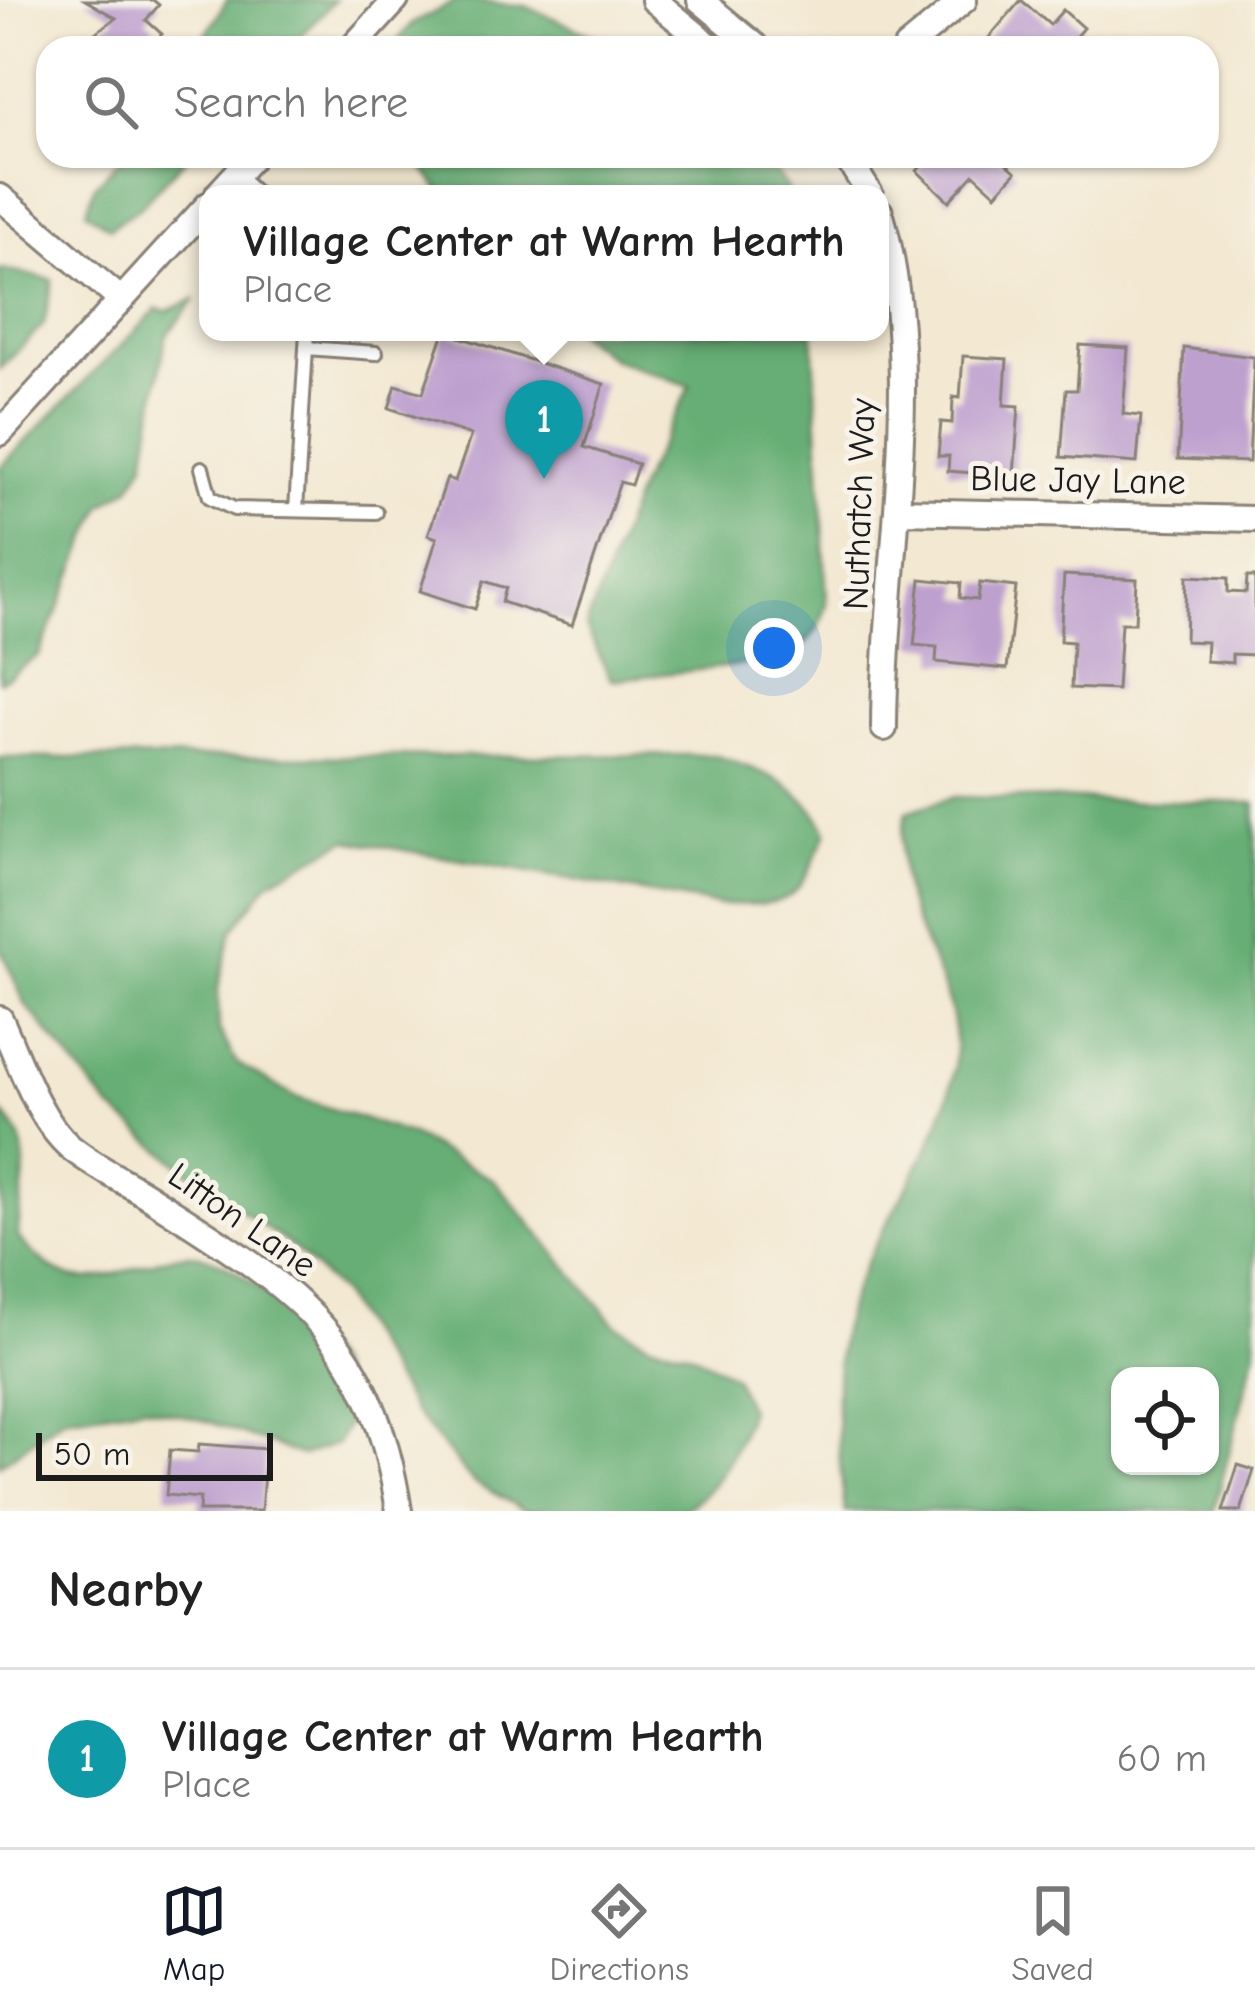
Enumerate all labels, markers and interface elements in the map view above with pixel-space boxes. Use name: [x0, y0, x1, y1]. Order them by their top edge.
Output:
search box: [36, 36, 1219, 168]
icon: search: [78, 69, 144, 135]
text: Search here: [174, 76, 408, 128]
popup: [199, 185, 889, 341]
text: Village Center at Warm Hearth: [243, 215, 845, 267]
text: Place: [243, 267, 332, 312]
pin: 1: [505, 380, 583, 479]
street label: Nuthatch Way: [835, 397, 884, 611]
street label: Blue Jay Lane: [970, 458, 1186, 503]
your location: [744, 618, 804, 678]
street label: Litton Lane: [161, 1155, 324, 1286]
map controls: [1111, 1367, 1219, 1475]
button: locate: [1111, 1367, 1219, 1475]
scale bar: [36, 1427, 273, 1480]
text: 50 m: [54, 1435, 130, 1473]
text: Nearby: [48, 1560, 202, 1619]
text: Village Center at Warm Hearth: [162, 1710, 764, 1762]
text: 1: [79, 1736, 95, 1781]
text: 60 m: [1117, 1736, 1207, 1781]
text: Place: [162, 1762, 251, 1807]
tab: Map: [161, 1878, 227, 1988]
tab: Directions: [550, 1878, 689, 1988]
tab: Saved: [1011, 1878, 1094, 1988]

